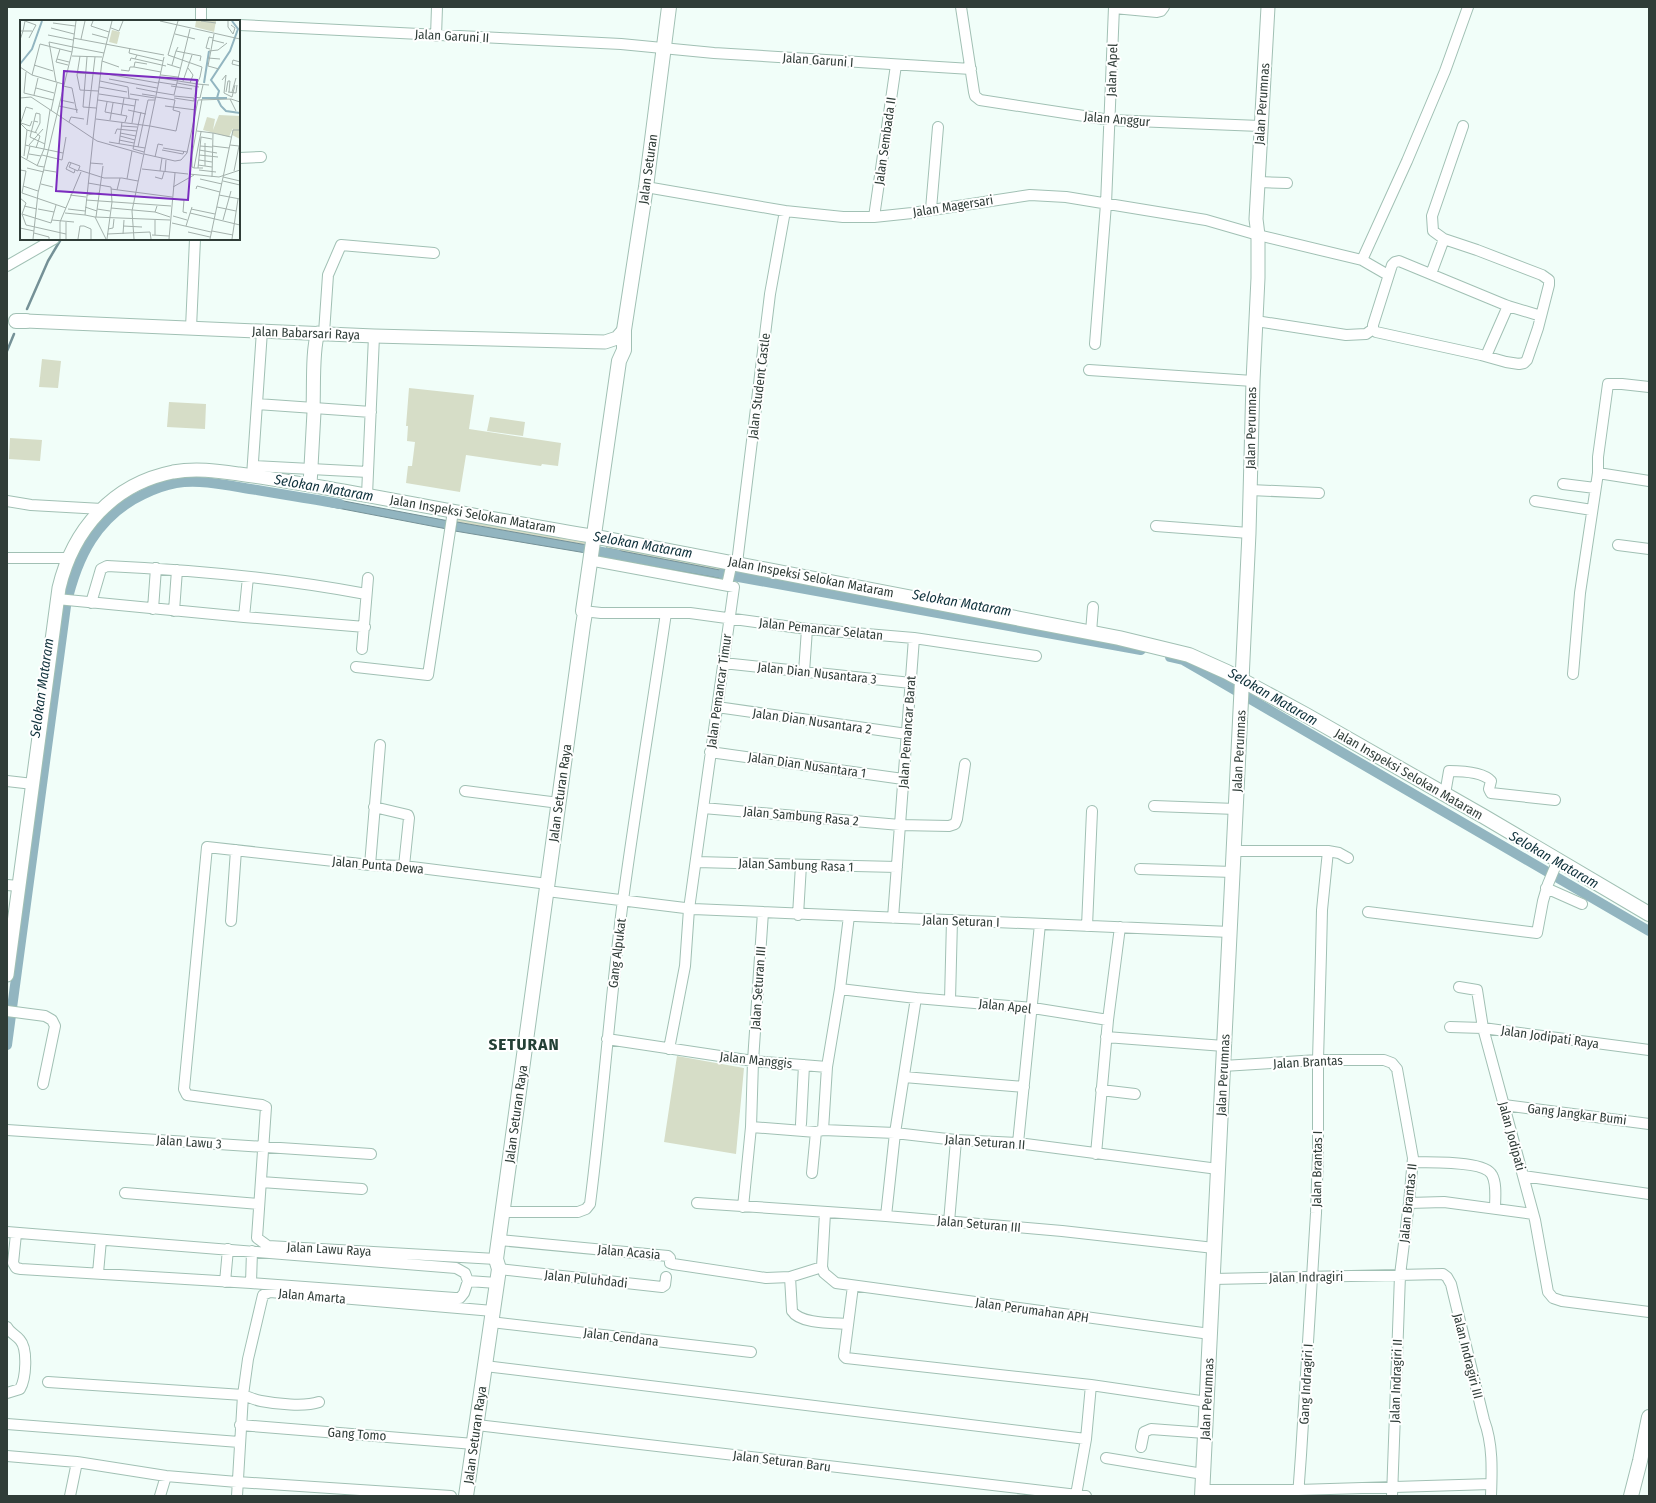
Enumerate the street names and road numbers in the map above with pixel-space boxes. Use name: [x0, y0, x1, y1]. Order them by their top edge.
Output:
street label: Jalan Garuni II: [414, 27, 490, 45]
street label: Jalan Apel: [1104, 43, 1120, 97]
street label: Jalan Garuni I: [782, 50, 854, 70]
street label: Jalan Perumnas: [1252, 62, 1272, 146]
street label: Jalan Sembada II: [871, 96, 899, 186]
street label: Jalan Anggur: [1083, 109, 1151, 129]
street label: Jalan Seturan: [636, 133, 660, 205]
street label: Jalan Magersari: [912, 192, 994, 220]
street label: Jalan Babarsari Raya: [252, 324, 360, 342]
street label: Jalan Student Castle: [745, 332, 773, 440]
street label: Jalan Perumnas: [1243, 386, 1259, 469]
street label: Jalan Inspeksi Selokan Mataram: [389, 492, 557, 536]
street label: Jalan Inspeksi Selokan Mataram: [727, 554, 895, 600]
street label: Jalan Pemancar Selatan: [758, 615, 884, 643]
street label: Jalan Pemancar Timur: [704, 632, 735, 749]
street label: Jalan Dian Nusantara 3: [757, 659, 878, 687]
street label: Jalan Pemancar Barat: [896, 674, 918, 789]
street label: Jalan Dian Nusantara 2: [752, 705, 873, 737]
street label: Jalan Perumnas: [1229, 709, 1249, 792]
street label: Jalan Inspeksi Selokan Mataram: [1332, 725, 1486, 823]
street label: Jalan Seturan Raya: [546, 743, 574, 843]
street label: Jalan Dian Nusantara 1: [747, 749, 867, 781]
street label: Jalan Sambung Rasa 2: [743, 803, 860, 829]
street label: Jalan Punta Dewa: [332, 854, 424, 876]
street label: Jalan Sambung Rasa 1: [738, 855, 854, 875]
street label: Jalan Seturan I: [922, 912, 1000, 930]
street label: Gang Alpukat: [605, 916, 629, 989]
street label: Jalan Seturan III: [748, 946, 768, 1030]
street label: Jalan Apel: [978, 996, 1033, 1016]
street label: Jalan Jodipati Raya: [1500, 1023, 1600, 1051]
street label: Jalan Perumnas: [1213, 1033, 1233, 1116]
street label: Jalan Manggis: [719, 1049, 793, 1071]
street label: Jalan Brantas: [1273, 1053, 1344, 1071]
street label: Jalan Seturan Raya: [502, 1064, 530, 1164]
street label: Jalan Jodipati: [1496, 1100, 1528, 1172]
street label: Gang Jangkar Bumi: [1527, 1100, 1627, 1128]
street label: Jalan Brantas I: [1309, 1131, 1325, 1207]
street label: Jalan Lawu 3: [156, 1132, 222, 1152]
street label: Jalan Seturan II: [944, 1132, 1026, 1152]
street label: Jalan Brantas II: [1396, 1163, 1420, 1243]
street label: Jalan Seturan III: [937, 1213, 1021, 1235]
street label: Jalan Lawu Raya: [286, 1239, 372, 1259]
street label: Jalan Acasia: [597, 1242, 661, 1262]
street label: Jalan Puluhdadi: [544, 1267, 628, 1291]
street label: Jalan Indragiri: [1269, 1269, 1343, 1285]
street label: Jalan Amarta: [278, 1286, 346, 1306]
street label: Jalan Perumahan APH: [974, 1295, 1090, 1325]
street label: Jalan Indragiri III: [1450, 1312, 1486, 1400]
street label: Jalan Cendana: [583, 1325, 659, 1349]
street label: Jalan Indragiri II: [1387, 1339, 1405, 1423]
street label: Gang Indragiri I: [1296, 1343, 1316, 1425]
street label: Jalan Perumnas: [1197, 1357, 1217, 1440]
street label: Jalan Seturan Raya: [461, 1385, 489, 1485]
street label: Gang Tomo: [327, 1424, 387, 1444]
street label: Jalan Seturan Baru: [732, 1448, 832, 1474]

